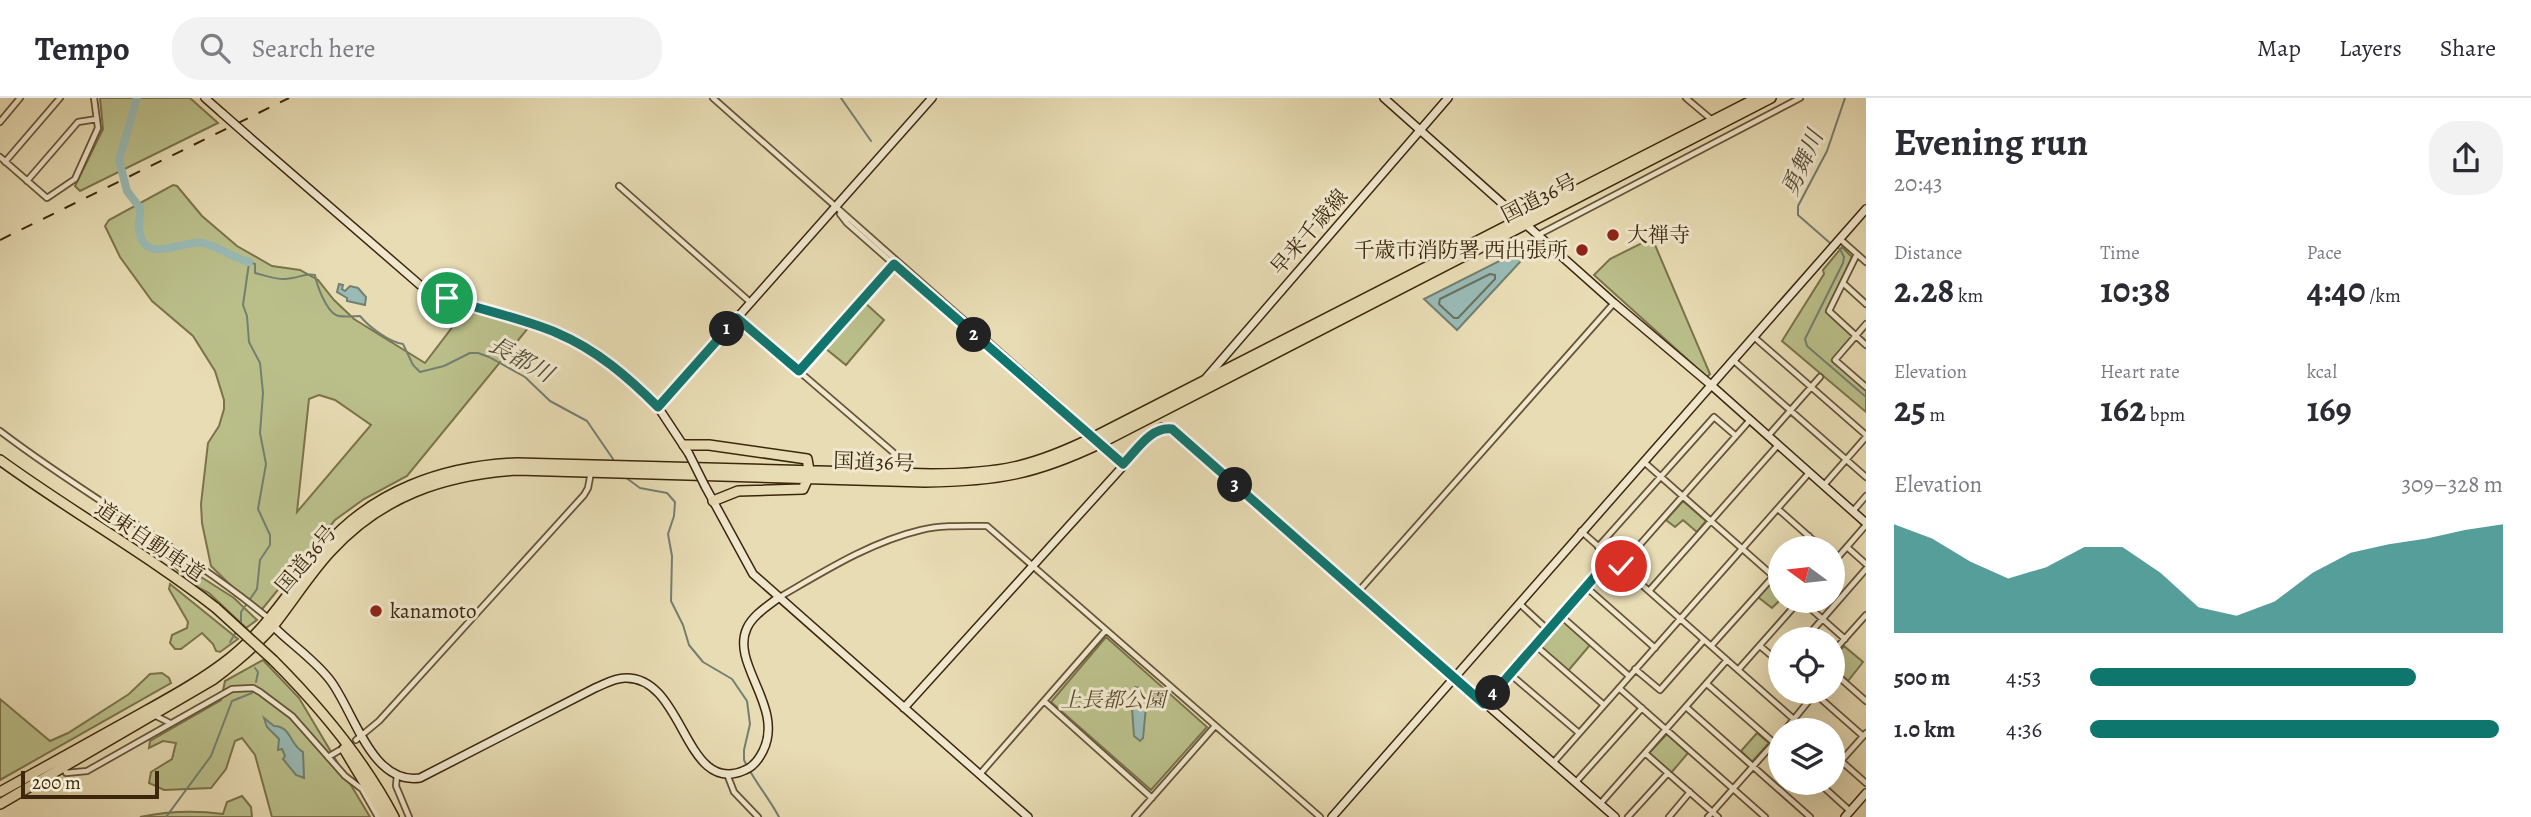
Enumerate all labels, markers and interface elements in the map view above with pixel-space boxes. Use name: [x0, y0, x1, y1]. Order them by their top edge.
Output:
search box: [172, 17, 662, 80]
text: Tempo: [35, 26, 130, 71]
icon: search: [196, 29, 234, 67]
text: Search here: [252, 31, 375, 66]
text: Map: [2257, 32, 2301, 64]
text: Layers: [2339, 32, 2402, 64]
text: Share: [2440, 32, 2496, 64]
text: Evening run: [1894, 116, 2088, 168]
button: share: [2429, 121, 2503, 195]
water label: 勇舞川: [1774, 123, 1832, 201]
street label: 国道36号: [1496, 167, 1582, 229]
text: 20:43: [1894, 168, 1943, 199]
street label: 早来千歳線: [1264, 183, 1354, 281]
place label: 大禅寺: [1627, 221, 1690, 249]
marker: 大禅寺: [1605, 227, 1621, 243]
place label: 千歳市消防署 西出張所: [1354, 236, 1568, 264]
text: Distance: [1894, 240, 1962, 266]
text: Time: [2100, 240, 2140, 266]
text: Pace: [2307, 240, 2342, 266]
marker: 千歳市消防署 西出張所: [1574, 242, 1590, 258]
text: 2.28: [1894, 266, 1954, 314]
text: 10:38: [2100, 266, 2171, 314]
text: 4:40: [2307, 266, 2366, 314]
pin: [417, 268, 477, 328]
icon: arrive: [428, 279, 466, 317]
text: km: [1954, 283, 1983, 309]
text: /km: [2366, 283, 2401, 309]
pin: 1: [710, 312, 744, 346]
text: 1: [723, 315, 730, 341]
pin: 2: [956, 317, 992, 352]
text: 2: [969, 321, 978, 347]
water label: 長都川: [483, 329, 561, 391]
text: Elevation: [1894, 359, 1967, 385]
text: Heart rate: [2100, 359, 2180, 385]
text: kcal: [2307, 359, 2337, 385]
text: 25: [1894, 385, 1926, 433]
text: 162: [2100, 385, 2146, 433]
text: 169: [2307, 385, 2352, 433]
text: m: [1926, 402, 1945, 428]
text: bpm: [2146, 402, 2185, 428]
street label: 国道36号: [833, 447, 915, 477]
pin: 3: [1218, 468, 1252, 502]
text: Elevation: [1894, 469, 1982, 500]
text: 309–328 m: [2401, 469, 2503, 500]
text: 3: [1230, 471, 1239, 497]
street label: 道東自動車道: [90, 494, 210, 588]
street label: 国道36号: [269, 519, 343, 599]
pin: [1591, 536, 1651, 596]
north arrow: [1768, 536, 1844, 612]
map controls: [1768, 536, 1845, 795]
icon: check: [1602, 547, 1640, 585]
place label: kanamoto: [390, 597, 476, 625]
marker: kanamoto: [368, 603, 384, 619]
button: locate: [1768, 627, 1845, 704]
text: 500 m: [1894, 662, 1950, 693]
text: 4:53: [2006, 662, 2041, 693]
pin: 4: [1476, 676, 1510, 710]
text: 4: [1488, 679, 1497, 705]
park label: 上長都公園: [1061, 686, 1168, 714]
text: 1.0 km: [1894, 714, 1955, 745]
text: 4:36: [2006, 714, 2042, 745]
button: layers: [1768, 718, 1845, 795]
scale bar: [21, 768, 159, 800]
text: 200 m: [32, 770, 81, 796]

